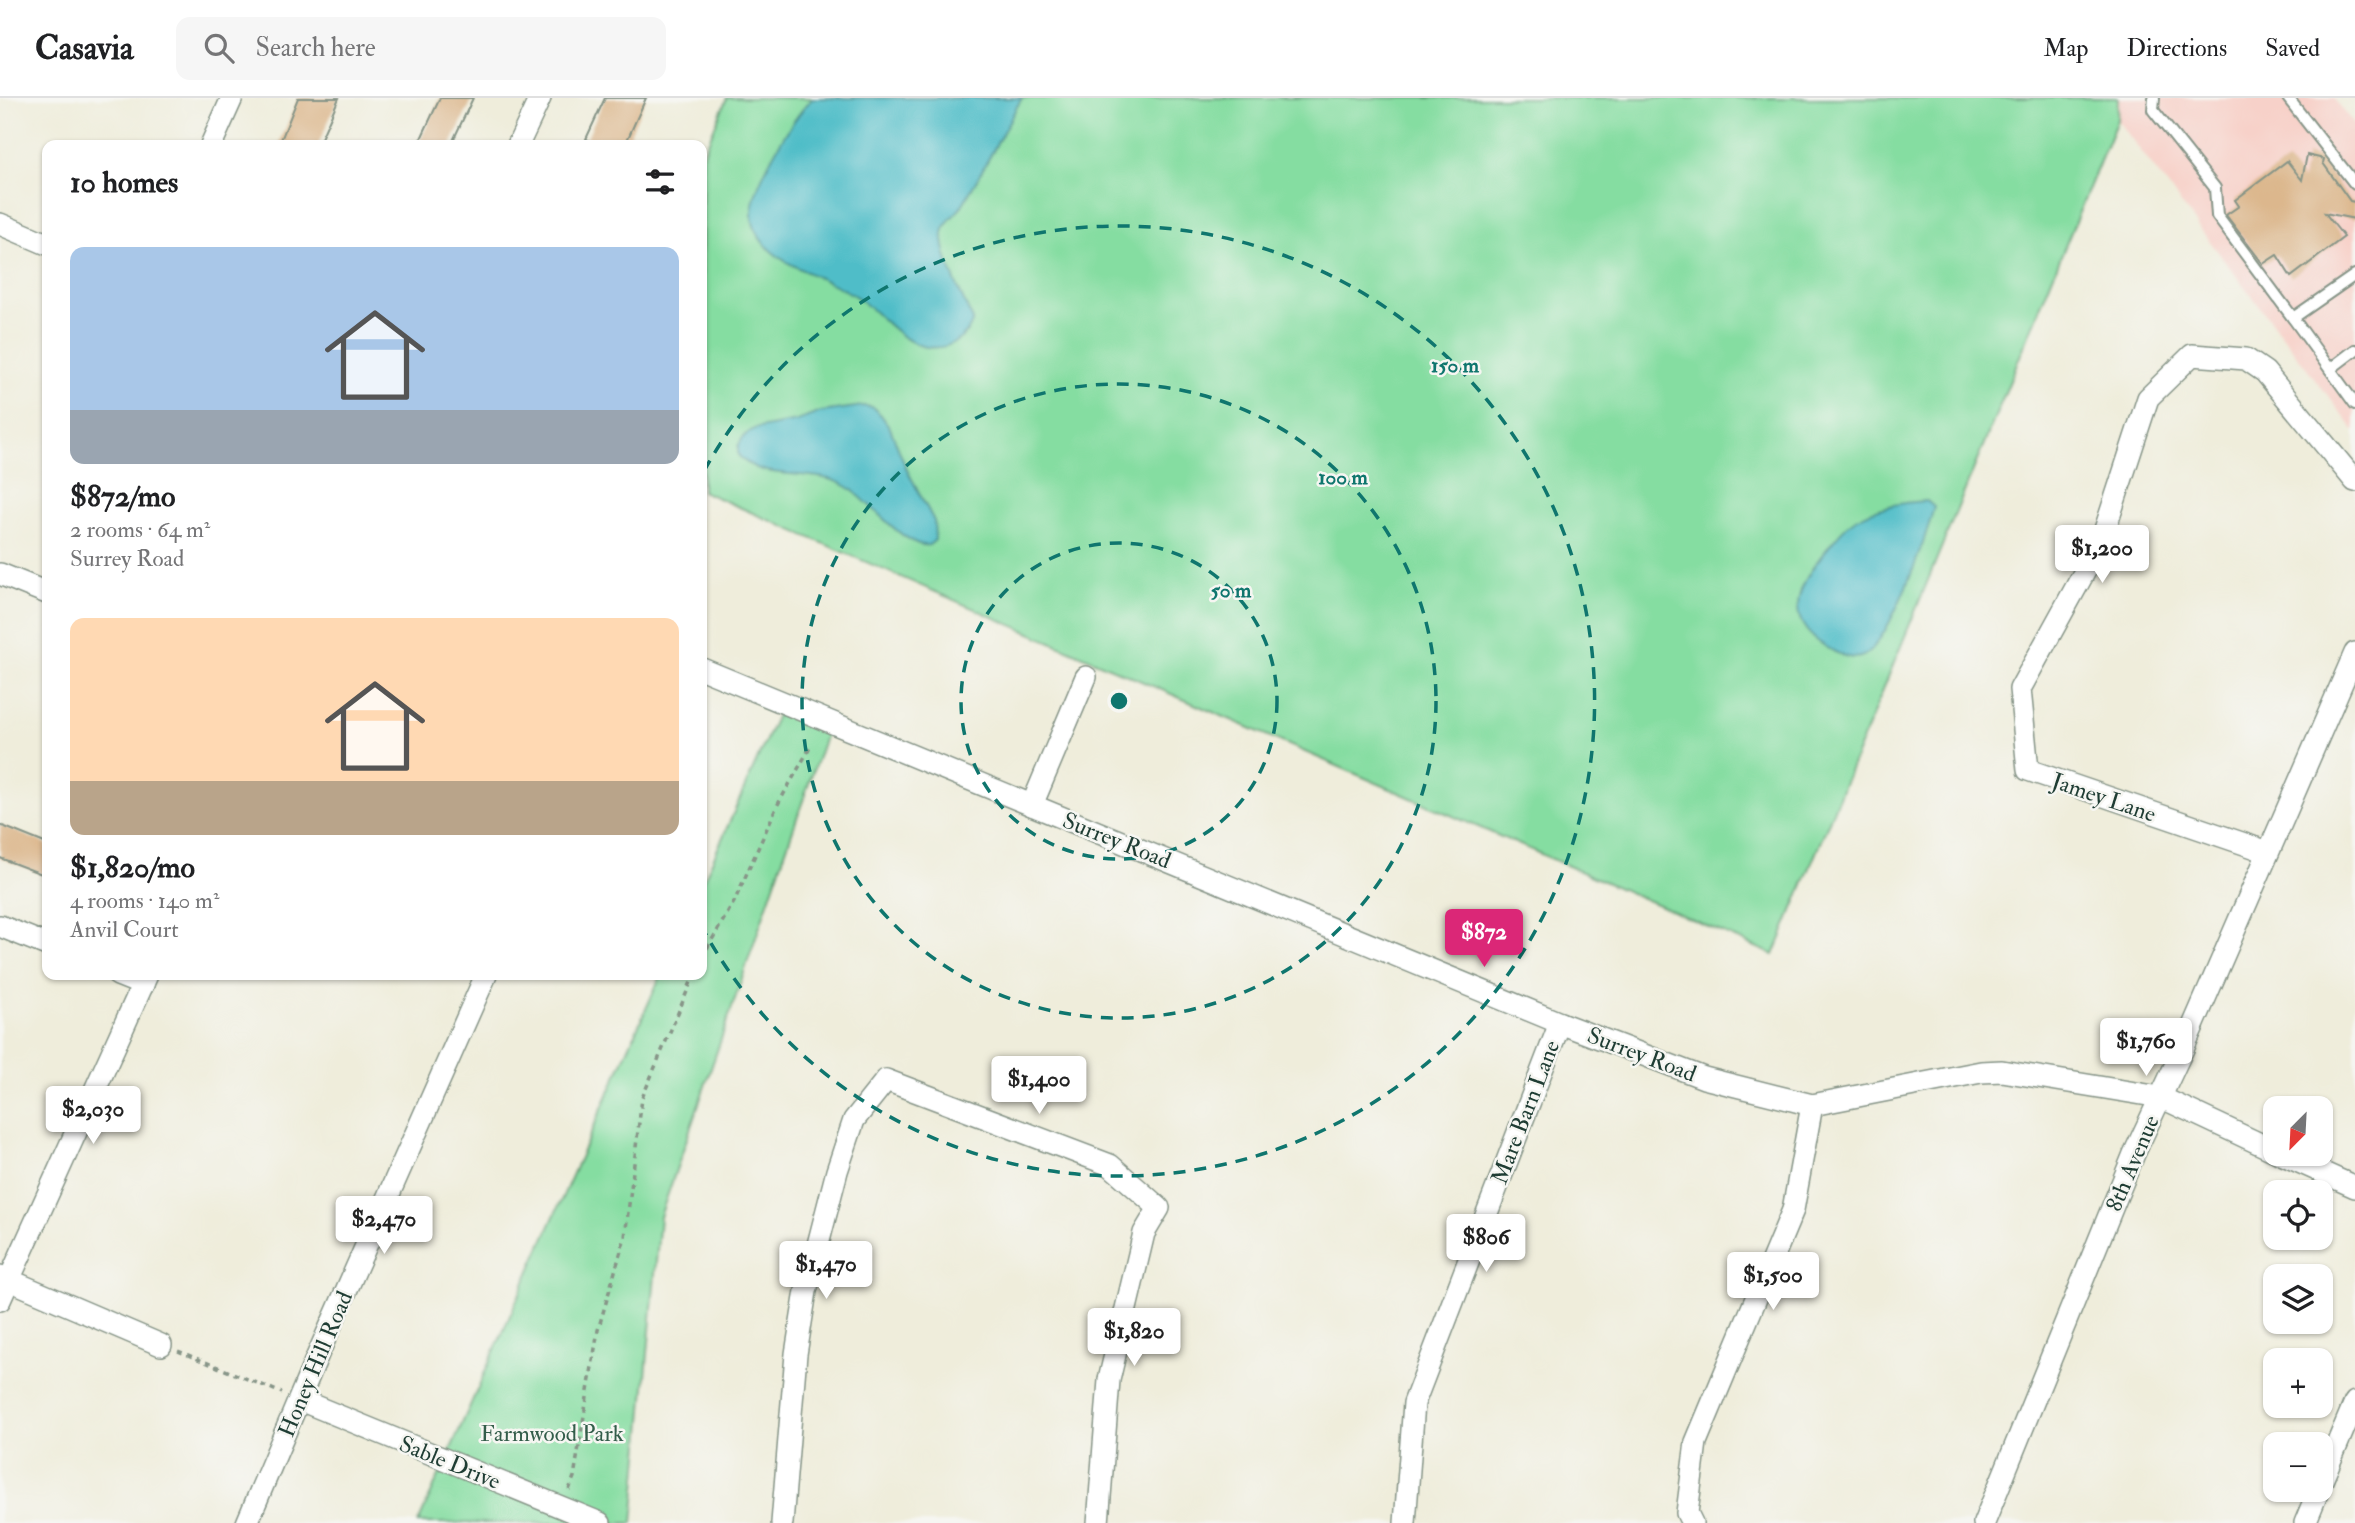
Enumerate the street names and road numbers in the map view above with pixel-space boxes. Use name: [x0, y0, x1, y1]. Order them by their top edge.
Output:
street label: Jamey Lane: [2047, 766, 2160, 829]
street label: Surrey Road: [1058, 806, 1175, 875]
street label: Surrey Road: [1583, 1020, 1700, 1088]
street label: Mare Barn Lane: [1485, 1036, 1566, 1188]
street label: 8th Avenue: [2099, 1110, 2166, 1216]
street label: Honey Hill Road: [272, 1287, 359, 1442]
street label: Sable Drive: [395, 1429, 505, 1496]

